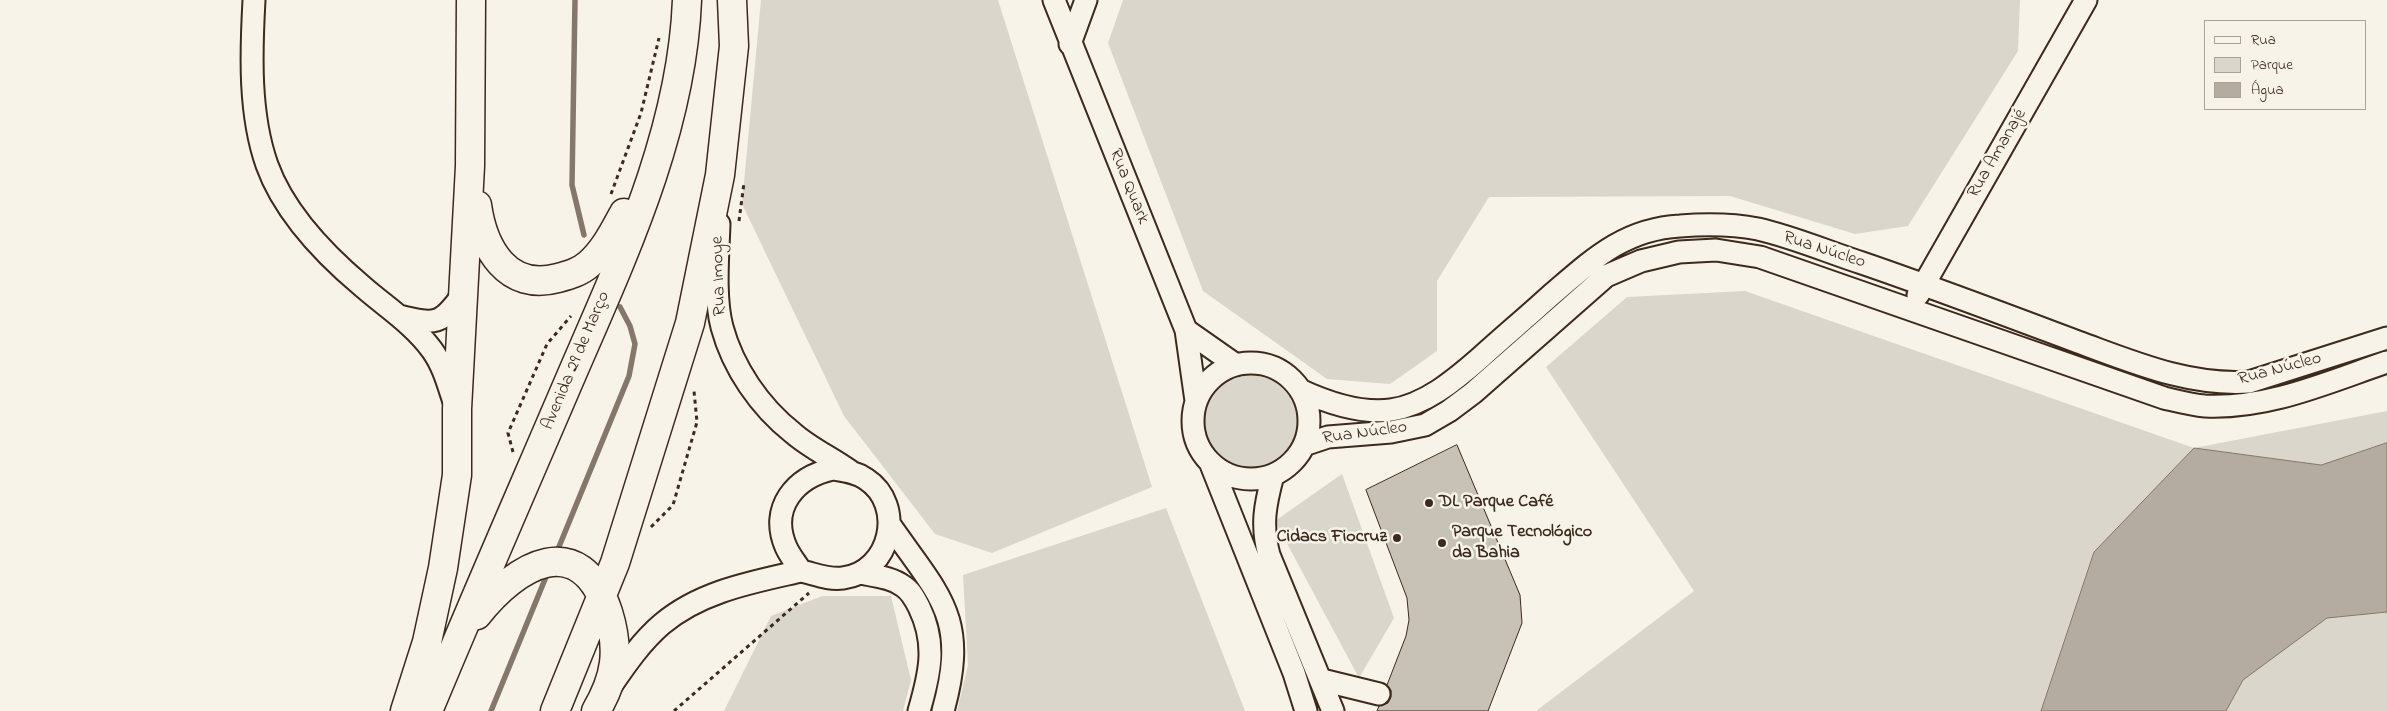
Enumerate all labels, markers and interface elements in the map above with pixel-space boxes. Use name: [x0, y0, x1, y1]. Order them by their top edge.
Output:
legend: [2204, 20, 2367, 110]
text: Rua: [2251, 29, 2276, 51]
text: Parque: [2251, 54, 2293, 76]
text: Água: [2251, 79, 2284, 101]
street label: Rua Amanajé: [1964, 106, 2032, 202]
street label: Rua Quark: [1103, 146, 1153, 228]
street label: Rua Núcleo: [1780, 228, 1868, 274]
street label: Rua Imoye: [708, 236, 732, 316]
street label: Avenida 29 de Março: [538, 289, 616, 433]
street label: Rua Núcleo: [2236, 349, 2324, 391]
street label: Rua Núcleo: [1321, 417, 1409, 451]
place label: DL Parque Café: [1439, 492, 1553, 514]
marker: DL Parque Café: [1423, 497, 1435, 509]
place label: Parque Tecnológico da Bahia: [1452, 522, 1592, 564]
place label: Cidacs Fiocruz: [1277, 527, 1387, 549]
marker: Cidacs Fiocruz: [1391, 532, 1403, 544]
marker: Parque Tecnológico da Bahia: [1436, 537, 1448, 549]

